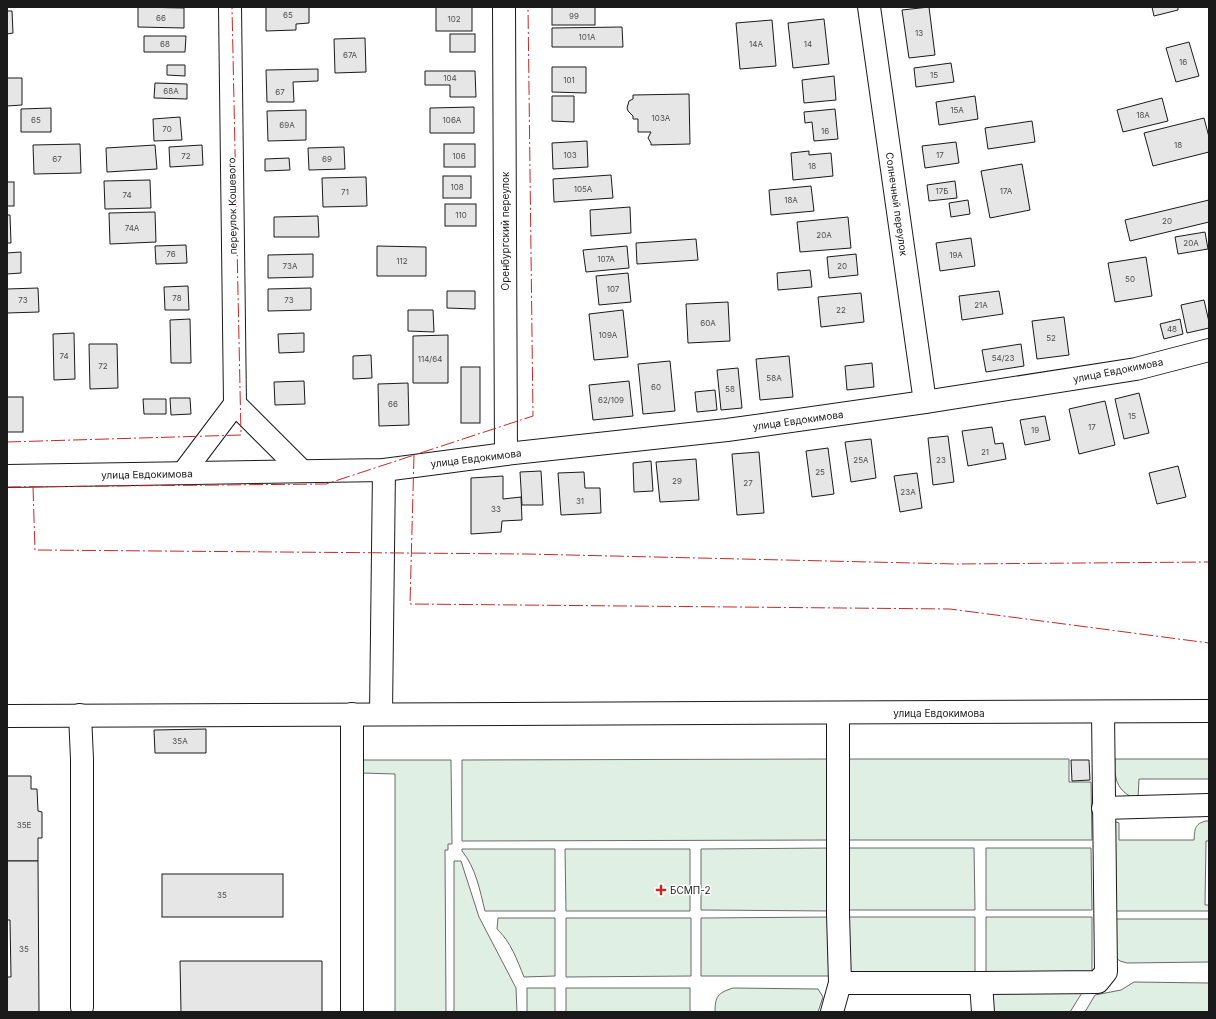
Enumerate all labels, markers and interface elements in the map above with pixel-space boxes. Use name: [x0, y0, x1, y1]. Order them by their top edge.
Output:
house number: 65: [283, 10, 293, 20]
house number: 99: [569, 11, 579, 21]
house number: 66: [156, 13, 166, 23]
house number: 102: [447, 14, 461, 24]
house number: 13: [915, 28, 923, 38]
house number: 101А: [578, 32, 596, 42]
house number: 68: [160, 39, 170, 49]
house number: 14А: [749, 39, 763, 49]
house number: 14: [804, 39, 812, 49]
house number: 67А: [343, 50, 358, 60]
house number: 16: [1179, 57, 1187, 67]
house number: 15: [930, 70, 938, 80]
house number: 104: [443, 73, 457, 83]
house number: 101: [563, 75, 575, 85]
house number: 68А: [163, 86, 179, 96]
house number: 67: [275, 87, 285, 97]
house number: 15А: [950, 105, 964, 115]
house number: 18А: [1136, 110, 1150, 120]
house number: 103А: [652, 113, 671, 123]
house number: 65: [31, 115, 41, 125]
house number: 106А: [443, 115, 462, 125]
house number: 69А: [279, 120, 295, 130]
house number: 70: [162, 124, 172, 134]
house number: 16: [821, 126, 829, 136]
house number: 18: [1174, 140, 1182, 150]
house number: 103: [563, 150, 577, 160]
house number: 17: [936, 150, 944, 160]
house number: 72: [181, 151, 191, 161]
house number: 106: [452, 151, 466, 161]
street label: Солнечный переулок: [884, 151, 910, 257]
house number: 67: [52, 154, 62, 164]
house number: 69: [322, 154, 332, 164]
street label: переулок Кошевого: [225, 157, 239, 255]
house number: 18: [808, 161, 816, 171]
street label: Оренбургский переулок: [499, 171, 511, 290]
house number: 108: [450, 182, 464, 192]
house number: 105А: [574, 184, 593, 194]
house number: 17Б: [936, 186, 948, 196]
house number: 17А: [1000, 186, 1013, 196]
house number: 71: [341, 187, 349, 197]
house number: 74: [122, 190, 132, 200]
house number: 18А: [784, 195, 798, 205]
house number: 110: [455, 210, 467, 220]
house number: 20: [1162, 216, 1172, 226]
house number: 74А: [125, 223, 140, 233]
house number: 20А: [816, 230, 832, 240]
house number: 20А: [1183, 238, 1199, 248]
house number: 76: [166, 249, 176, 259]
house number: 19А: [949, 250, 963, 260]
house number: 107А: [597, 254, 615, 264]
house number: 112: [396, 256, 408, 266]
house number: 73А: [283, 261, 298, 271]
house number: 20: [837, 261, 847, 271]
house number: 50: [1125, 274, 1135, 284]
house number: 107: [607, 284, 620, 294]
house number: 78: [172, 293, 182, 303]
house number: 73: [18, 295, 28, 305]
house number: 73: [284, 295, 294, 305]
house number: 21А: [974, 300, 988, 310]
house number: 22: [836, 305, 846, 315]
house number: 60А: [700, 318, 716, 328]
house number: 48: [1167, 324, 1177, 334]
house number: 109А: [599, 330, 618, 340]
house number: 52: [1046, 333, 1056, 343]
house number: 74: [59, 351, 69, 361]
house number: 54/23: [992, 353, 1014, 363]
house number: 114/64: [418, 354, 442, 364]
street label: улица Евдокимова: [1072, 355, 1164, 385]
house number: 72: [98, 361, 108, 371]
house number: 58А: [766, 373, 782, 383]
house number: 60: [651, 382, 661, 392]
house number: 58: [725, 384, 735, 394]
house number: 62/109: [598, 395, 624, 405]
house number: 66: [388, 399, 398, 409]
street label: улица Евдокимова: [752, 408, 844, 432]
house number: 15: [1128, 411, 1136, 421]
house number: 17: [1088, 422, 1096, 432]
house number: 19: [1031, 425, 1039, 435]
street label: улица Евдокимова: [430, 446, 522, 470]
house number: 21: [981, 447, 989, 457]
house number: 25А: [853, 455, 869, 465]
house number: 23: [936, 455, 946, 465]
street label: улица Евдокимова: [101, 467, 193, 481]
house number: 25: [815, 467, 825, 477]
house number: 29: [672, 476, 682, 486]
house number: 27: [743, 478, 753, 488]
house number: 23А: [900, 487, 916, 497]
house number: 31: [576, 496, 584, 506]
house number: 33: [491, 504, 501, 514]
street label: улица Евдокимова: [893, 707, 985, 719]
house number: 35А: [172, 736, 188, 746]
house number: 35Е: [17, 820, 31, 830]
marker: БСМП-2: [655, 884, 667, 896]
place label: БСМП-2: [670, 884, 711, 896]
house number: 35: [217, 890, 227, 900]
house number: 35: [19, 944, 29, 954]

